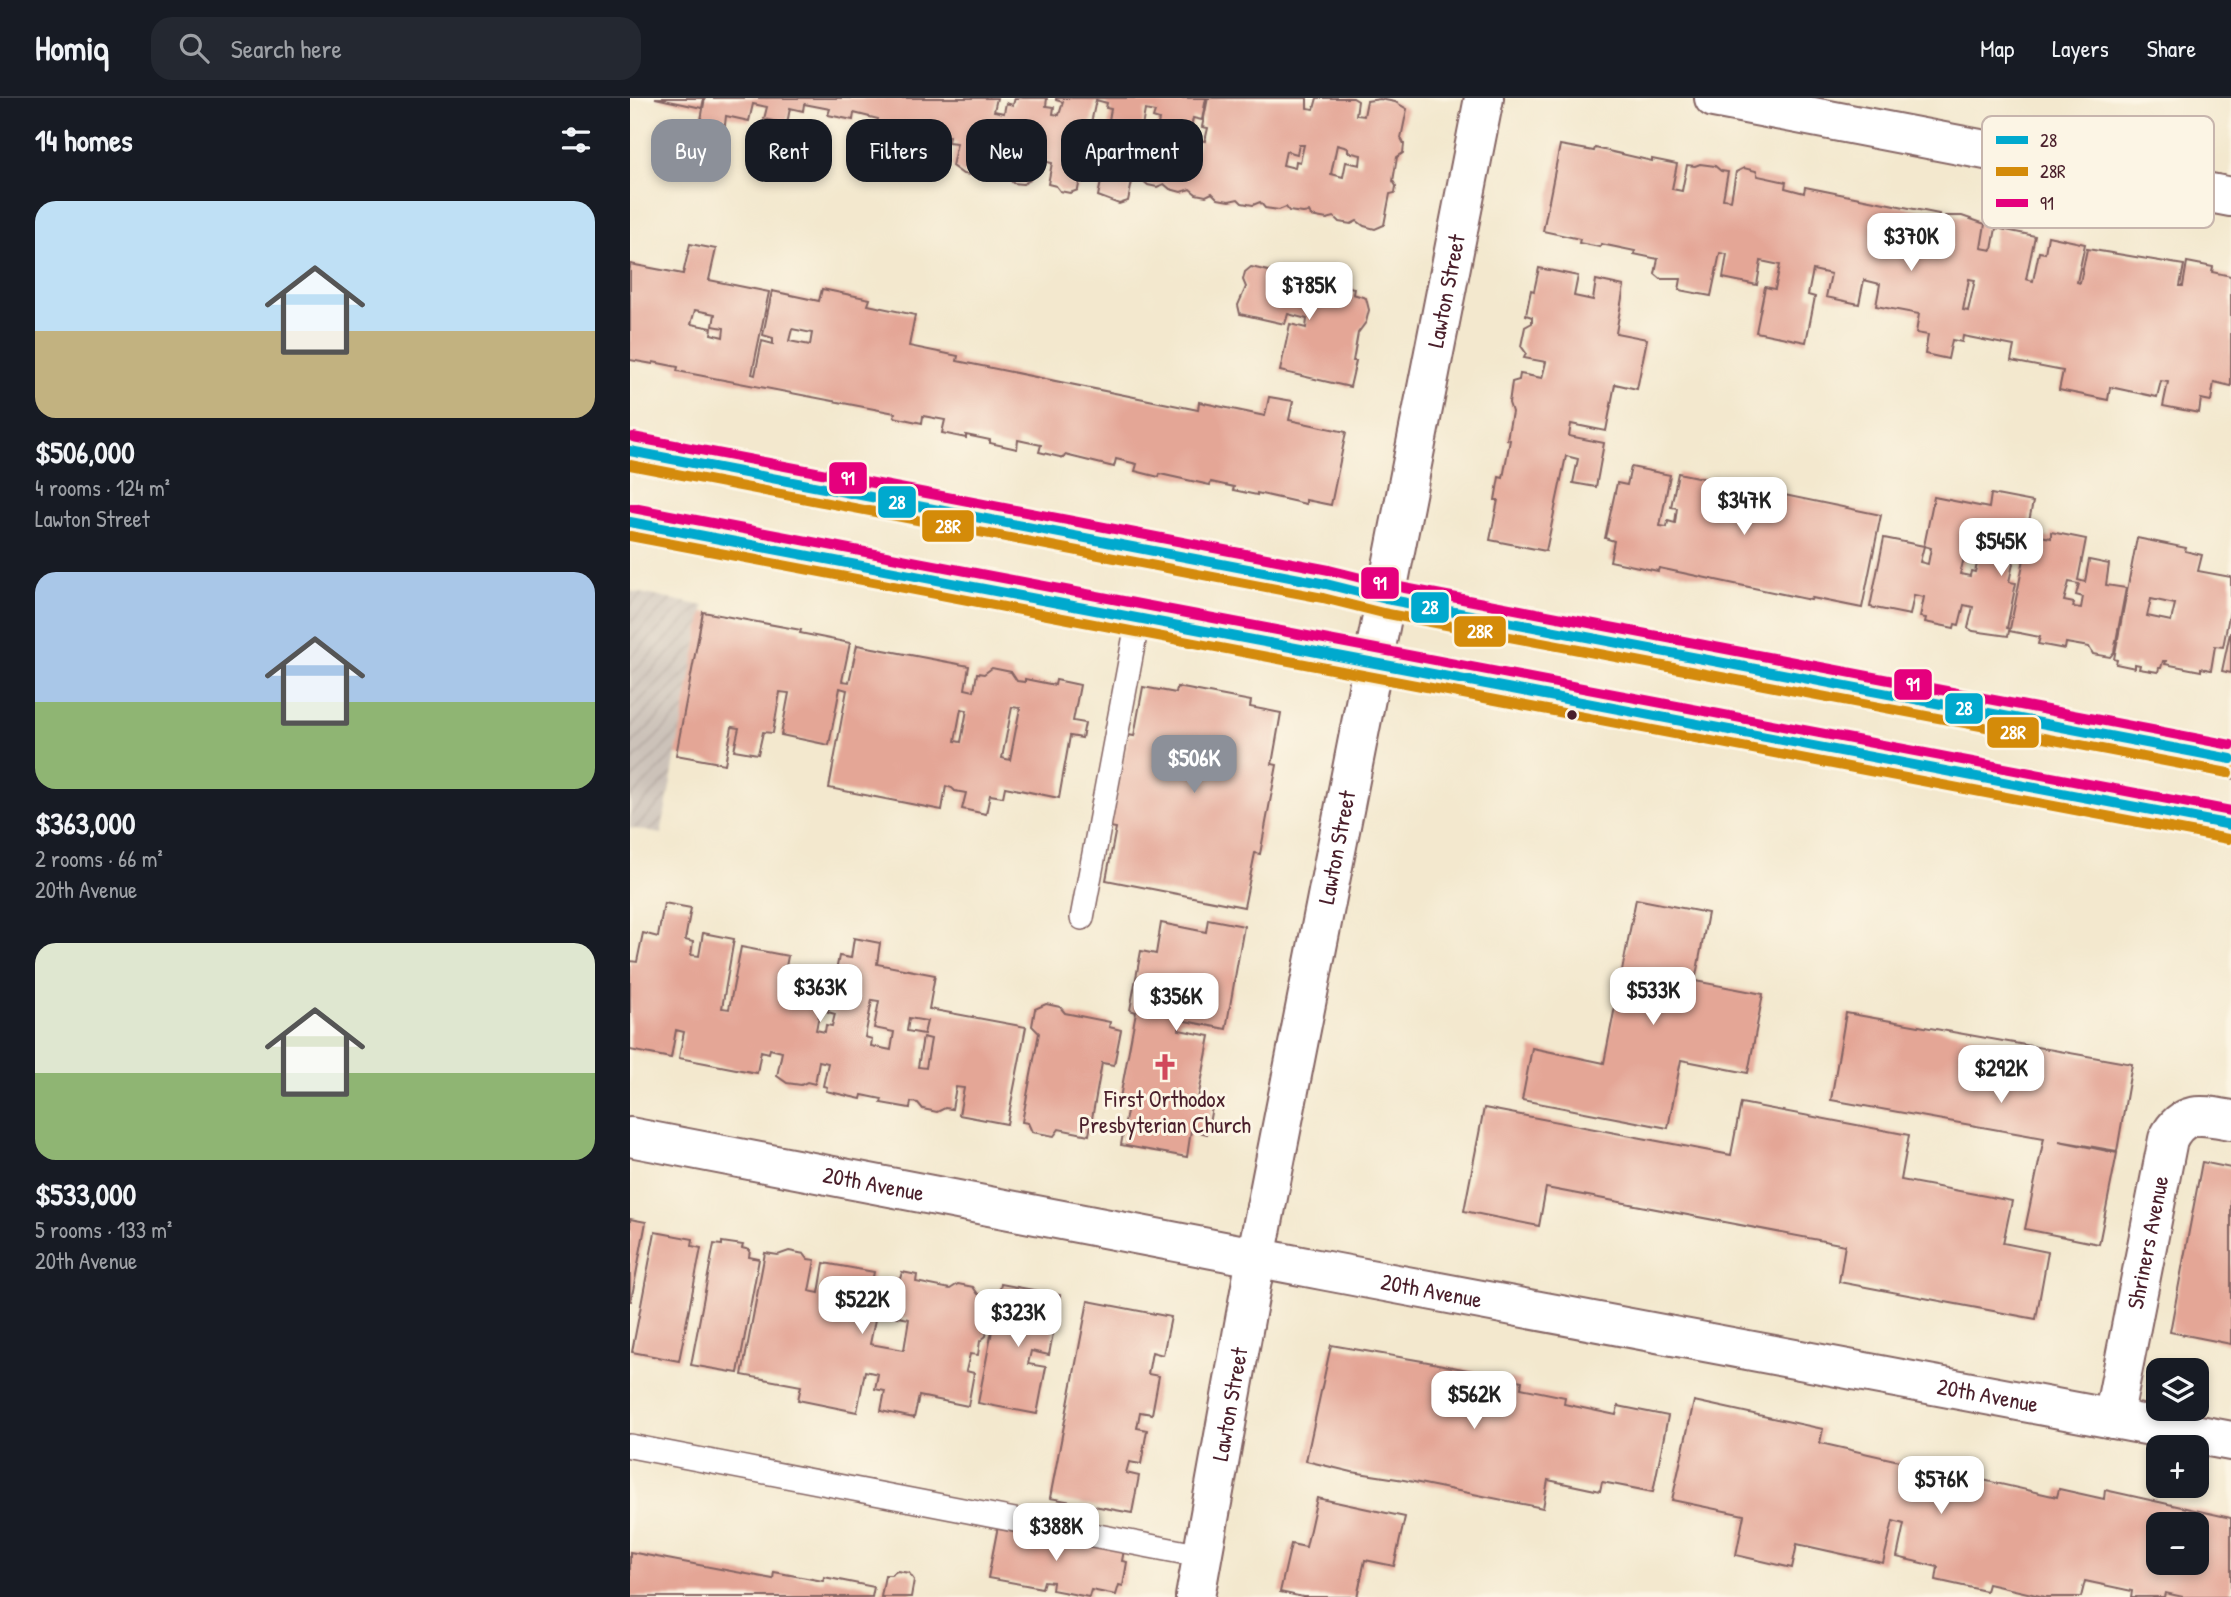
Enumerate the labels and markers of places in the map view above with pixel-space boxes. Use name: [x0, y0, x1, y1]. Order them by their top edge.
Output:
pin: $370K: [1862, 214, 1960, 273]
pin: $785K: [1260, 262, 1358, 322]
pin: $347K: [1695, 478, 1793, 537]
pin: $545K: [1952, 518, 2050, 578]
unlabelled marker: [1565, 708, 1579, 722]
pin: $506K: [1145, 736, 1243, 795]
pin: $363K: [771, 964, 869, 1024]
pin: $533K: [1604, 968, 1702, 1027]
pin: $356K: [1127, 974, 1225, 1033]
pin: $292K: [1952, 1046, 2050, 1105]
church icon: First Orthodox Presbyterian Church: [1150, 1052, 1180, 1082]
place label: First Orthodox Presbyterian Church: [1079, 1083, 1251, 1140]
pin: $522K: [813, 1276, 911, 1336]
pin: $323K: [969, 1290, 1067, 1349]
pin: $562K: [1425, 1372, 1523, 1431]
pin: $576K: [1892, 1456, 1990, 1516]
pin: $388K: [1007, 1504, 1105, 1563]

